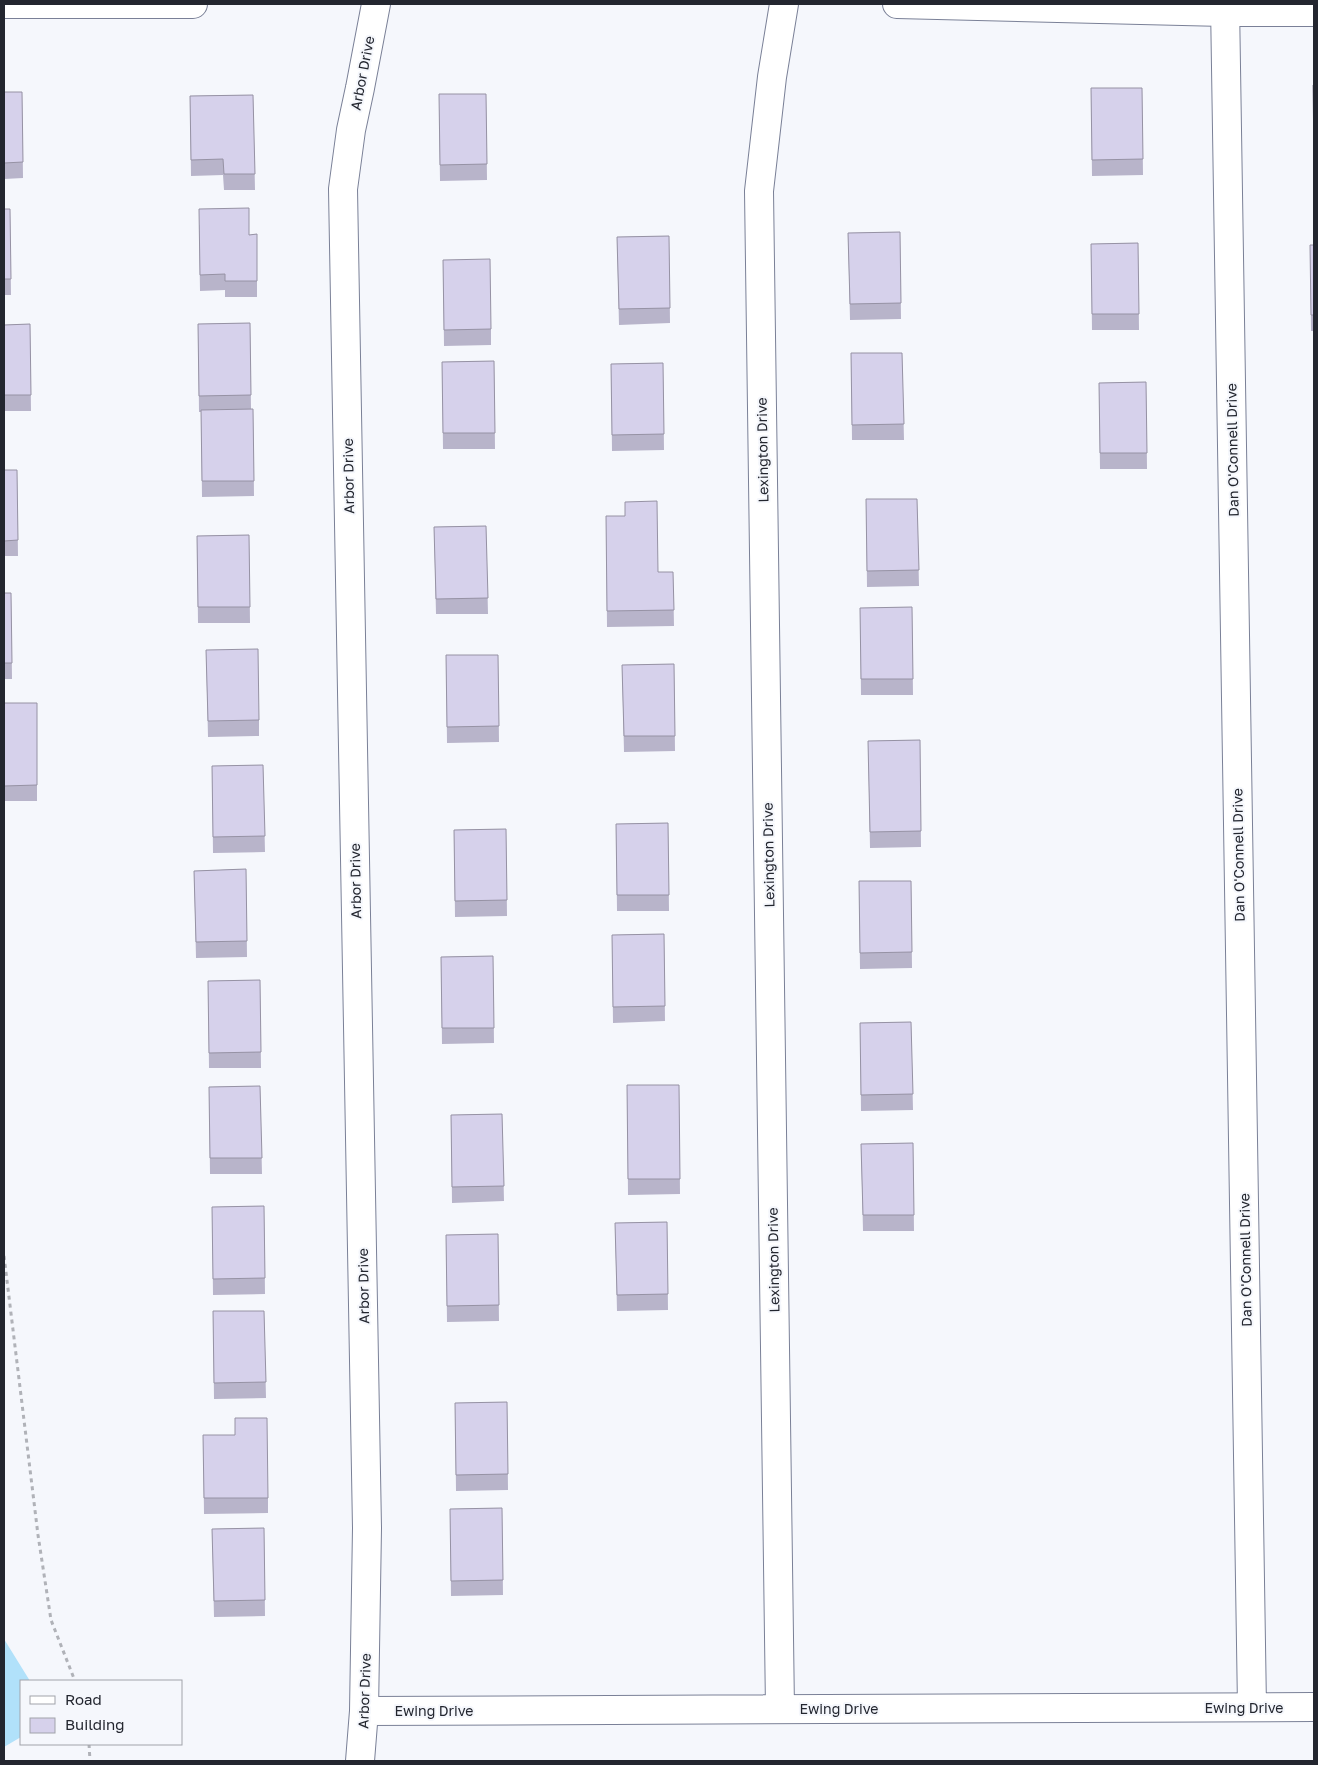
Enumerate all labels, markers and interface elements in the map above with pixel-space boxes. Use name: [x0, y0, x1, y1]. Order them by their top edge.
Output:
street label: Arbor Drive: [346, 34, 378, 112]
street label: Dan O'Connell Drive: [1222, 383, 1242, 517]
street label: Lexington Drive: [753, 397, 771, 503]
street label: Arbor Drive: [339, 438, 357, 514]
street label: Dan O'Connell Drive: [1228, 788, 1248, 922]
street label: Lexington Drive: [759, 802, 777, 908]
street label: Arbor Drive: [346, 843, 364, 919]
street label: Dan O'Connell Drive: [1235, 1193, 1255, 1327]
street label: Lexington Drive: [764, 1207, 782, 1313]
street label: Arbor Drive: [354, 1248, 372, 1324]
street label: Arbor Drive: [354, 1653, 374, 1729]
legend: [20, 1680, 182, 1745]
text: Road: [65, 1690, 102, 1708]
street label: Ewing Drive: [1205, 1699, 1283, 1716]
street label: Ewing Drive: [800, 1700, 878, 1717]
street label: Ewing Drive: [395, 1702, 473, 1719]
text: Building: [65, 1715, 125, 1733]

